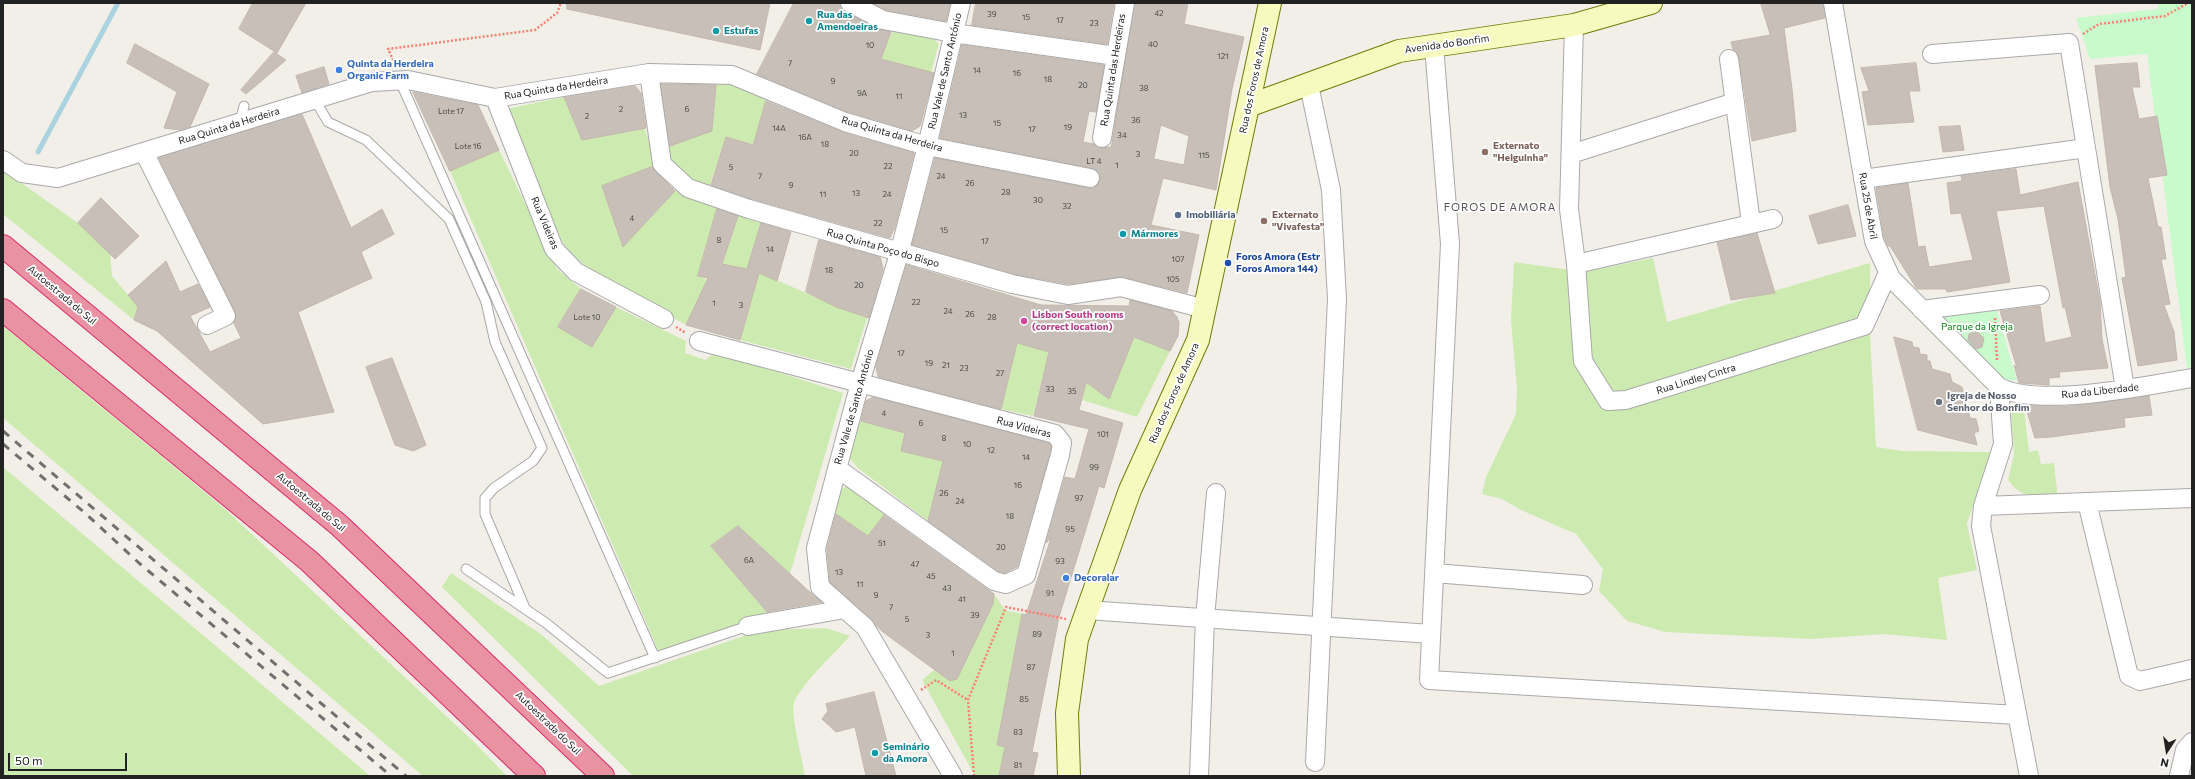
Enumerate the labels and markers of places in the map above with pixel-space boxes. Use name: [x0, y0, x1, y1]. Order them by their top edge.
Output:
place label: Rua das Amendoeiras: [817, 9, 878, 32]
marker: Rua das Amendoeiras: [804, 16, 814, 26]
place label: Estufas: [724, 25, 758, 37]
marker: Estufas: [711, 26, 721, 36]
place label: Quinta da Herdeira Organic Farm: [347, 58, 434, 82]
marker: Quinta da Herdeira Organic Farm: [334, 65, 344, 75]
place label: Externato "Helguinha": [1493, 140, 1548, 164]
marker: Externato "Helguinha": [1480, 147, 1490, 157]
place label: Imobiliária: [1186, 209, 1235, 221]
place label: Externato "Vivafesta": [1272, 209, 1324, 232]
marker: Imobiliária: [1173, 210, 1183, 220]
marker: Externato "Vivafesta": [1259, 216, 1269, 226]
place label: Mármores: [1131, 228, 1178, 240]
marker: Mármores: [1118, 229, 1128, 239]
place label: Foros Amora (Estr Foros Amora 144): [1236, 251, 1320, 274]
marker: Foros Amora (Estr Foros Amora 144): [1223, 258, 1233, 268]
place label: Lisbon South rooms (correct location): [1032, 309, 1124, 332]
marker: Lisbon South rooms (correct location): [1019, 316, 1029, 326]
place label: Igreja de Nosso Senhor do Bonfim: [1947, 390, 2030, 414]
marker: Igreja de Nosso Senhor do Bonfim: [1934, 397, 1944, 407]
place label: Decoralar: [1074, 572, 1119, 584]
marker: Decoralar: [1061, 573, 1071, 583]
place label: Seminário da Amora: [883, 741, 930, 764]
marker: Seminário da Amora: [870, 748, 880, 758]

